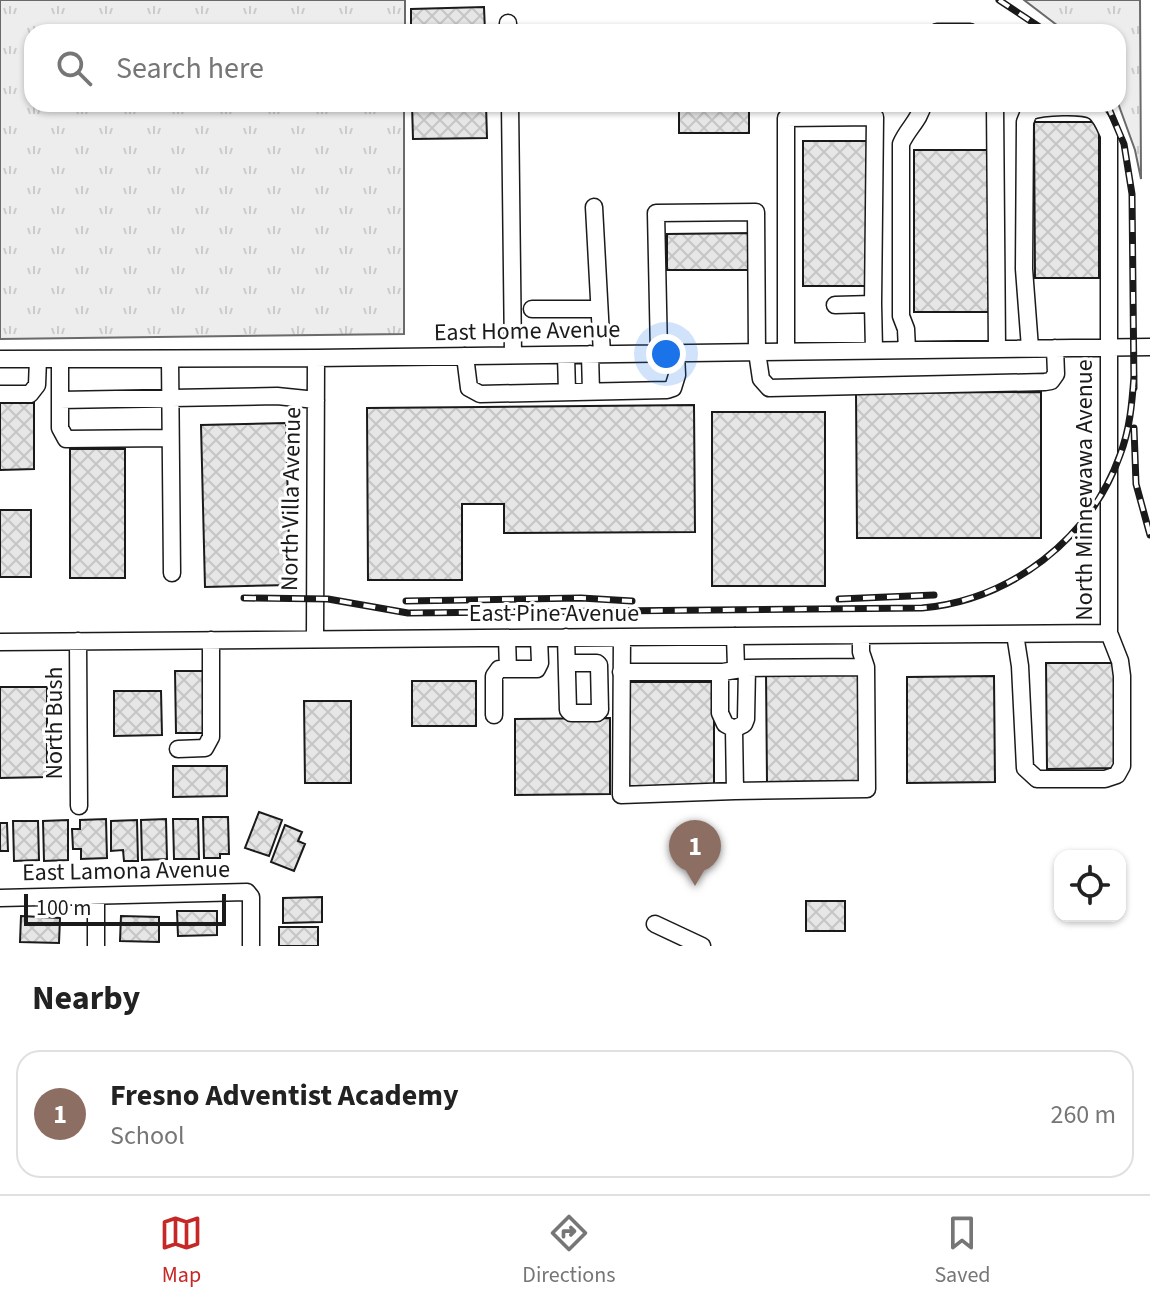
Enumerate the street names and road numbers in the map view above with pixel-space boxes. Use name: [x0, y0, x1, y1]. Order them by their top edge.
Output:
street label: East Home Avenue: [433, 312, 621, 350]
street label: North Minnewawa Avenue: [1067, 359, 1102, 621]
street label: North Villa Avenue: [272, 407, 310, 591]
street label: East Pine Avenue: [469, 596, 639, 631]
street label: North Bush: [37, 666, 72, 780]
street label: East Lamona Avenue: [22, 852, 230, 890]

